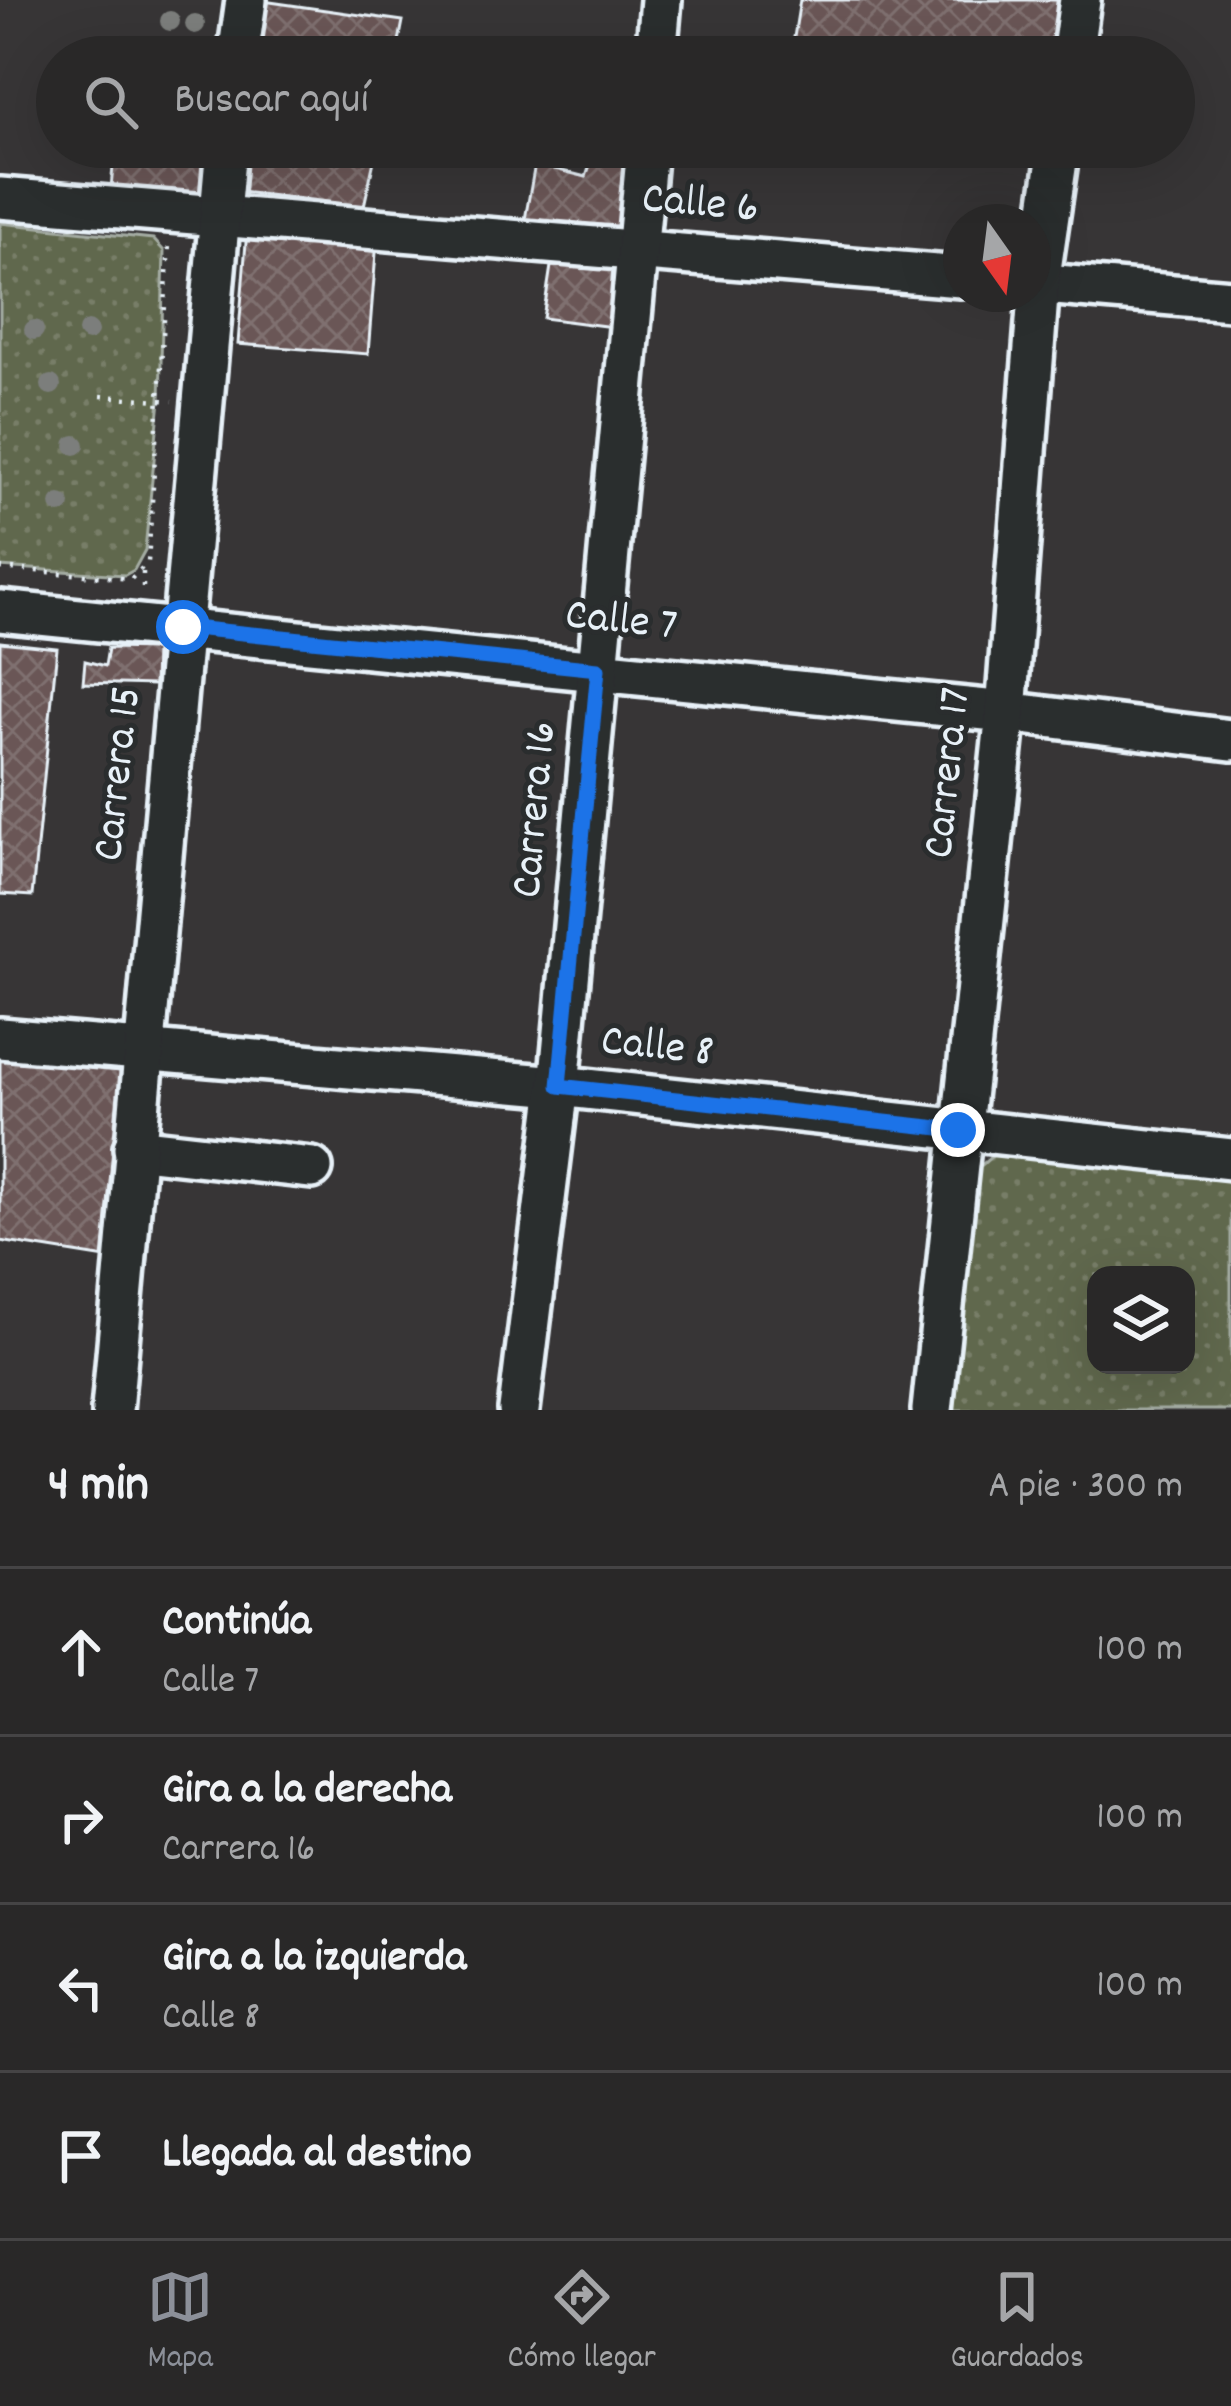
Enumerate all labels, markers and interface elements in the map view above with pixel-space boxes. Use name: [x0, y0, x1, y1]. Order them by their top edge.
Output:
search box: [36, 36, 1195, 168]
icon: search: [78, 69, 144, 135]
text: Buscar aquí: [174, 70, 369, 134]
street label: Calle 6: [639, 169, 761, 243]
north arrow: [943, 204, 1051, 312]
street label: Calle 7: [562, 585, 680, 661]
route start: [156, 600, 210, 654]
street label: Carrera 15: [79, 683, 161, 865]
street label: Carrera 17: [909, 684, 991, 862]
street label: Carrera 16: [497, 719, 577, 901]
street label: Calle 8: [598, 1011, 716, 1087]
route end: [931, 1103, 985, 1157]
map controls: [1087, 1266, 1195, 1374]
button: layers: [1087, 1266, 1195, 1374]
text: 4 min: [48, 1452, 149, 1524]
text: A pie · 300 m: [988, 1461, 1183, 1516]
text: Continúa: [162, 1592, 311, 1656]
icon: ahead: [48, 1619, 114, 1685]
text: 100 m: [1096, 1624, 1183, 1679]
text: Calle 7: [162, 1656, 259, 1711]
text: Gira a la derecha: [162, 1760, 452, 1824]
icon: right: [48, 1787, 114, 1853]
text: 100 m: [1096, 1792, 1183, 1847]
text: Carrera 16: [162, 1824, 315, 1879]
text: Gira a la izquierda: [162, 1928, 466, 1992]
icon: left: [48, 1955, 114, 2021]
text: 100 m: [1096, 1960, 1183, 2015]
text: Calle 8: [162, 1992, 260, 2047]
icon: arrive: [48, 2123, 114, 2189]
text: Llegada al destino: [162, 2124, 472, 2188]
tab: Mapa: [147, 2264, 213, 2383]
tab: Cómo llegar: [508, 2264, 656, 2383]
tab: Guardados: [950, 2264, 1084, 2383]

